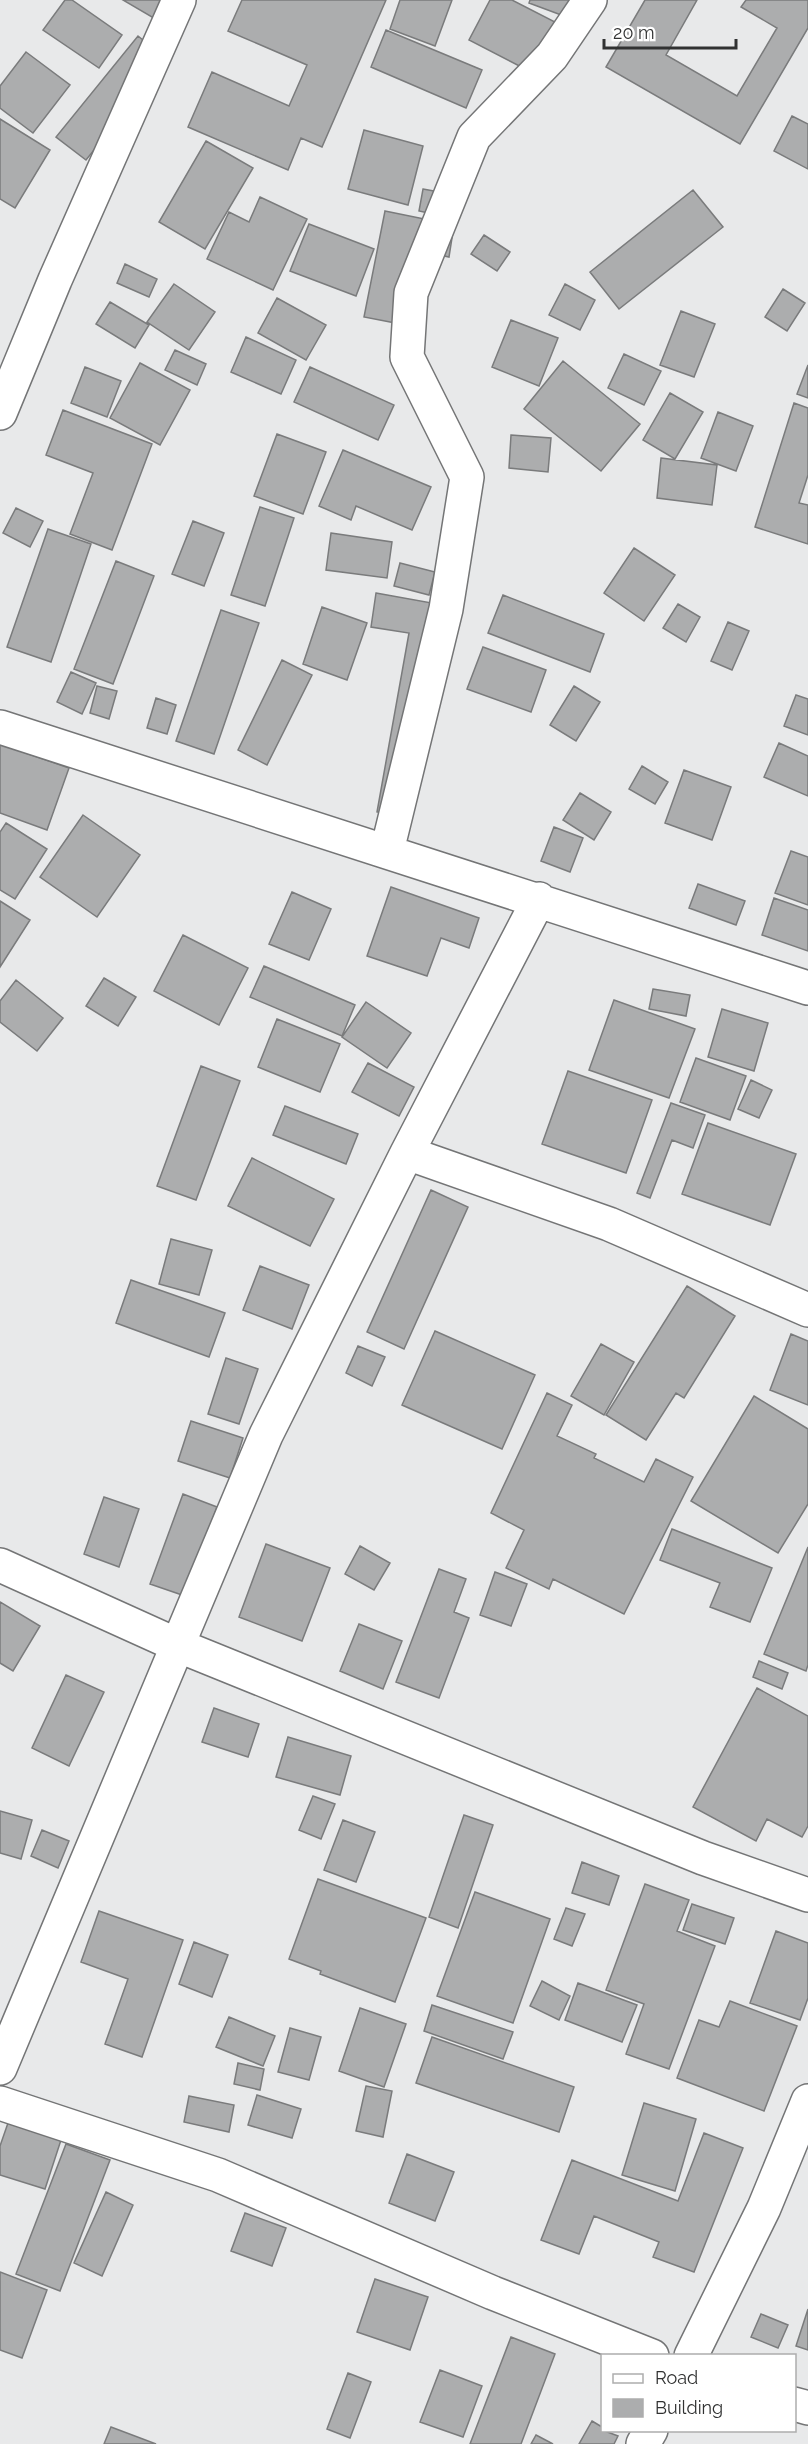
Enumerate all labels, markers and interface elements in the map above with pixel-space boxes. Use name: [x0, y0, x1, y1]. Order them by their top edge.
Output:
scale bar: [604, 12, 736, 50]
text: 20 m: [613, 22, 655, 43]
legend: [601, 2354, 796, 2432]
text: Road: [655, 2367, 698, 2388]
text: Building: [655, 2397, 723, 2418]

